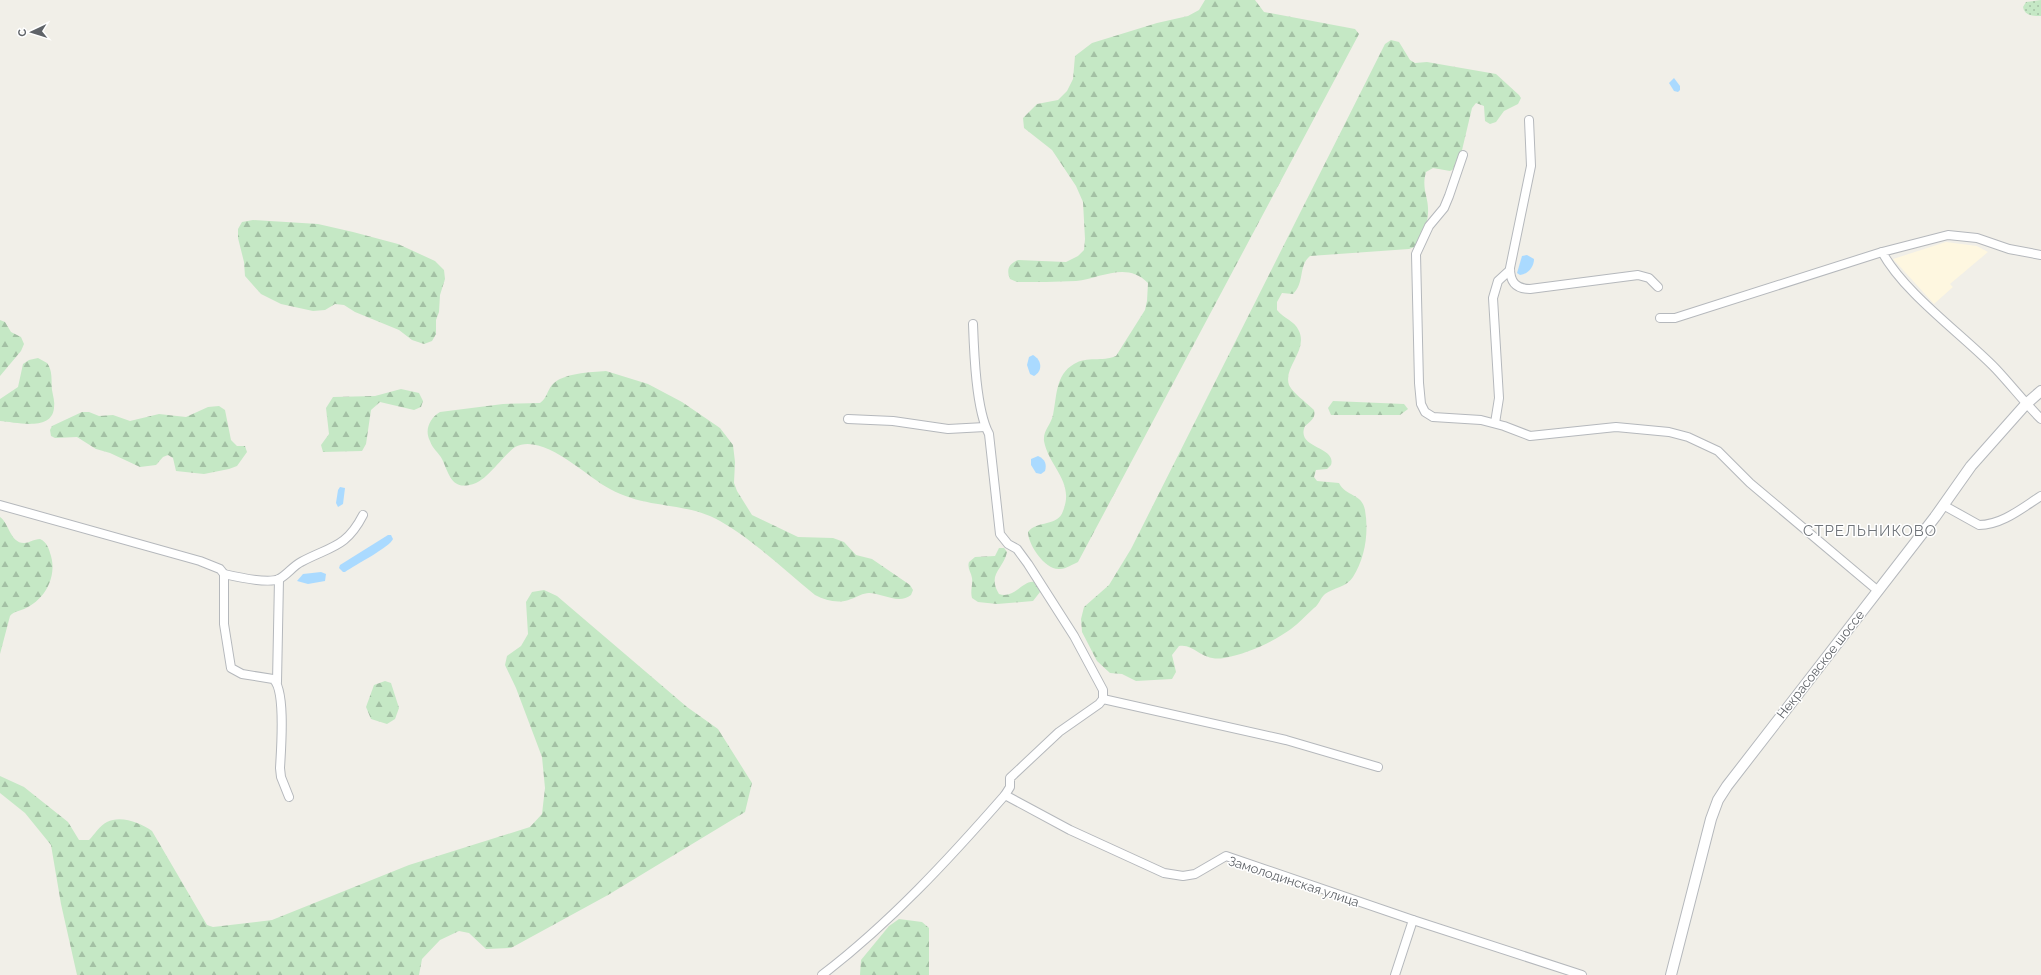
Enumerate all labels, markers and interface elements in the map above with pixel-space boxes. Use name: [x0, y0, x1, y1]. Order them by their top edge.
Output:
north arrow: [12, 12, 52, 52]
text: С: [16, 28, 29, 37]
district label: СТРЕЛЬНИКОВО: [1803, 522, 1937, 540]
street label: Некрасовское шоссе: [1774, 607, 1867, 721]
street label: Замолодинская улица: [1227, 853, 1361, 910]

